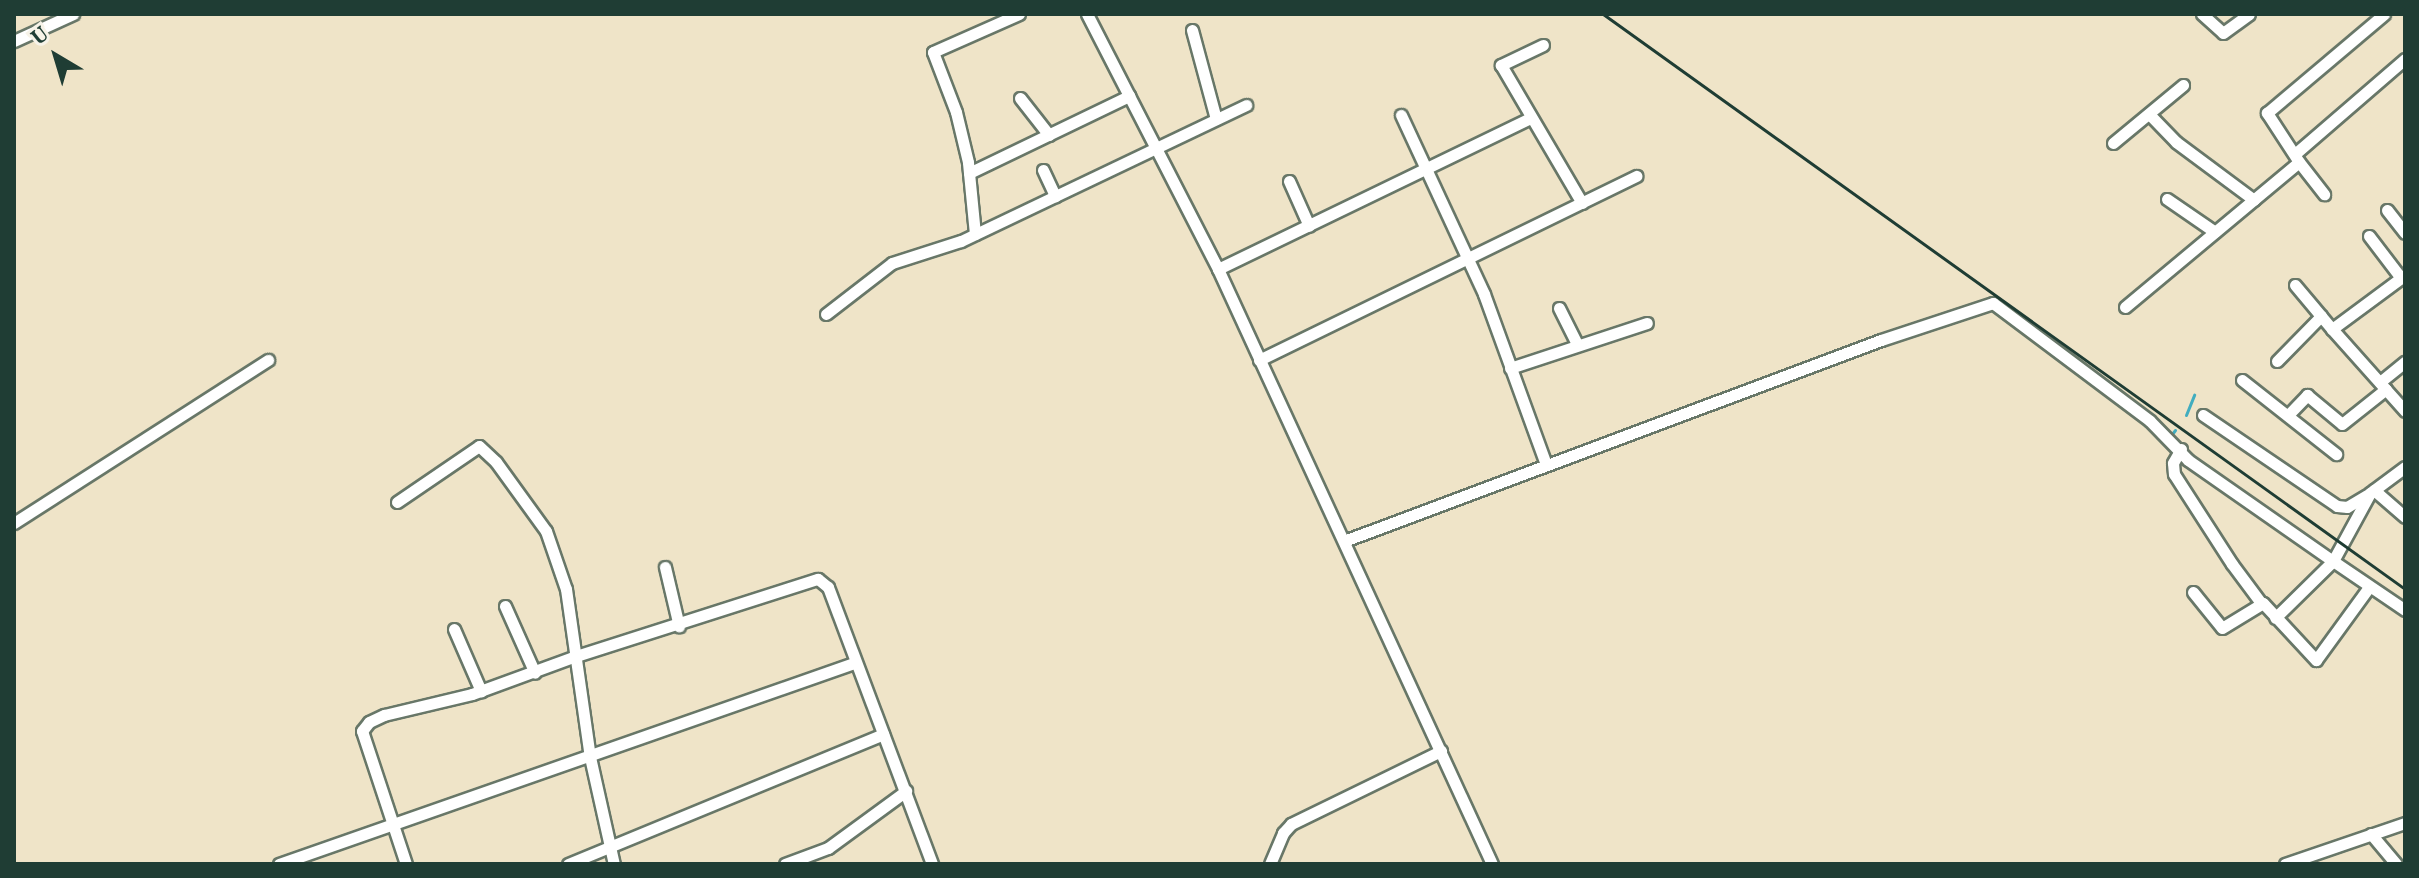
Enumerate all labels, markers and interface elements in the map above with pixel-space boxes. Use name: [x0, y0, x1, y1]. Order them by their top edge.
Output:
north arrow: [16, 16, 96, 96]
text: U: [25, 20, 56, 54]

